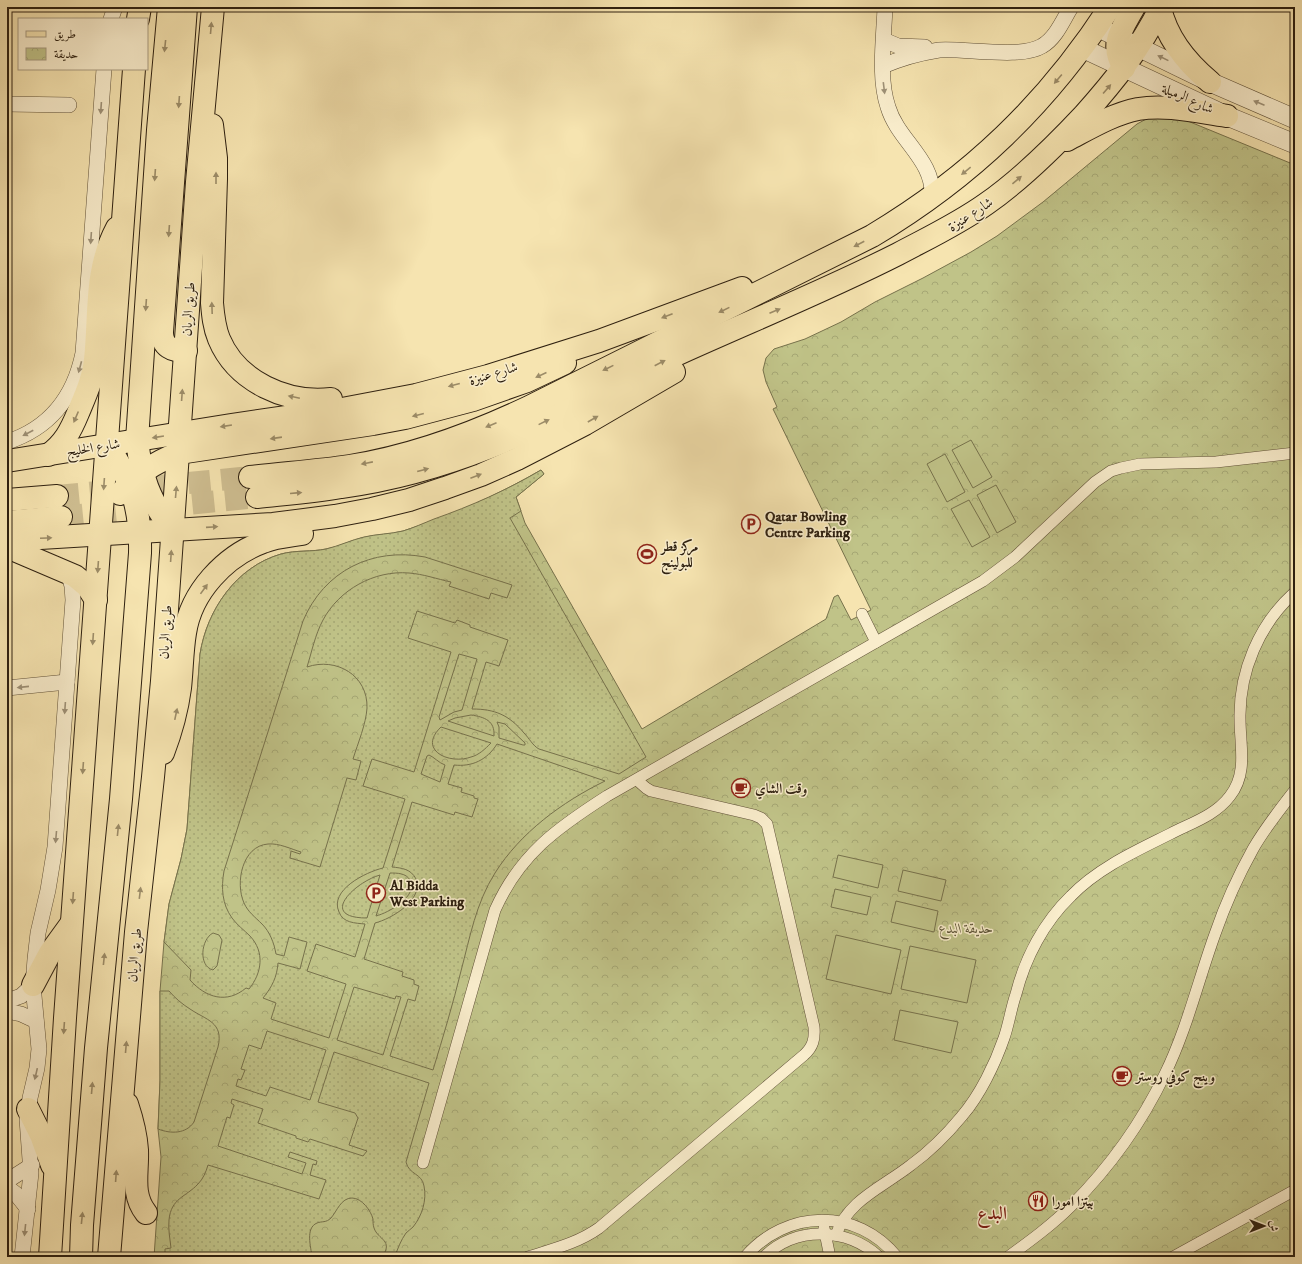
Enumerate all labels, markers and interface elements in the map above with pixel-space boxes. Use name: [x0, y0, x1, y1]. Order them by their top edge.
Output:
legend: [18, 18, 148, 70]
one-way arrow: [208, 22, 214, 34]
text: طريق: [54, 27, 76, 42]
one-way arrow: [161, 40, 168, 52]
text: حديقة: [54, 47, 78, 62]
one-way arrow: [1157, 55, 1168, 61]
one-way arrow: [1053, 74, 1062, 84]
street label: شارع الرميلة: [1157, 79, 1216, 120]
one-way arrow: [881, 82, 887, 94]
one-way arrow: [1102, 84, 1112, 94]
one-way arrow: [175, 96, 182, 108]
one-way arrow: [1254, 100, 1265, 106]
one-way arrow: [97, 102, 104, 114]
one-way arrow: [961, 167, 972, 176]
one-way arrow: [151, 169, 158, 181]
one-way arrow: [213, 171, 219, 184]
one-way arrow: [1012, 175, 1023, 184]
street label: شارع عنيزة: [945, 194, 998, 238]
one-way arrow: [166, 225, 173, 237]
one-way arrow: [88, 232, 95, 244]
one-way arrow: [853, 240, 864, 247]
street label: طريق الريان: [178, 281, 200, 337]
one-way arrow: [143, 299, 150, 311]
one-way arrow: [209, 302, 216, 314]
one-way arrow: [719, 307, 730, 313]
one-way arrow: [770, 308, 781, 314]
one-way arrow: [660, 314, 672, 320]
street label: شارع عنيزة: [467, 358, 521, 392]
one-way arrow: [654, 360, 666, 366]
one-way arrow: [77, 361, 83, 373]
one-way arrow: [602, 365, 614, 371]
one-way arrow: [535, 372, 547, 378]
one-way arrow: [448, 382, 460, 388]
one-way arrow: [179, 388, 186, 401]
one-way arrow: [288, 394, 300, 400]
one-way arrow: [73, 412, 79, 423]
one-way arrow: [411, 412, 423, 418]
one-way arrow: [588, 416, 599, 423]
one-way arrow: [539, 419, 550, 425]
one-way arrow: [485, 422, 497, 428]
one-way arrow: [220, 423, 232, 429]
one-way arrow: [22, 430, 33, 436]
one-way arrow: [152, 434, 164, 440]
street label: شارع الخليج: [65, 435, 122, 464]
one-way arrow: [270, 435, 282, 441]
one-way arrow: [361, 460, 373, 466]
one-way arrow: [418, 467, 430, 473]
one-way arrow: [471, 473, 483, 479]
one-way arrow: [101, 478, 108, 490]
one-way arrow: [172, 486, 179, 498]
one-way arrow: [290, 489, 302, 496]
place label: Qatar Bowling Centre Parking: [765, 508, 851, 542]
parking icon: Qatar Bowling Centre Parking: [740, 513, 762, 535]
one-way arrow: [206, 524, 218, 531]
one-way arrow: [40, 534, 52, 541]
place label: مركز قطر للبولينج: [659, 538, 699, 575]
sports icon: مركز قطر للبولينج: [636, 543, 658, 565]
one-way arrow: [167, 550, 174, 562]
one-way arrow: [95, 561, 102, 573]
one-way arrow: [200, 583, 208, 594]
street label: طريق الريان: [155, 604, 177, 660]
one-way arrow: [89, 633, 96, 645]
one-way arrow: [17, 683, 29, 690]
one-way arrow: [61, 702, 68, 714]
one-way arrow: [173, 707, 179, 720]
one-way arrow: [79, 762, 86, 774]
cafe icon: وقت الشاي: [730, 777, 752, 799]
place label: وقت الشاي: [755, 780, 807, 800]
one-way arrow: [115, 824, 121, 836]
one-way arrow: [52, 831, 59, 843]
place label: Al Bidda West Parking: [389, 877, 465, 911]
parking icon: Al Bidda West Parking: [365, 882, 387, 904]
one-way arrow: [137, 887, 144, 899]
one-way arrow: [70, 892, 77, 904]
park label: حديقة البدع: [939, 920, 993, 940]
street label: طريق الريان: [124, 927, 146, 983]
one-way arrow: [101, 953, 108, 965]
one-way arrow: [61, 1022, 67, 1035]
one-way arrow: [123, 1041, 130, 1053]
cafe icon: وينج كوفي روستر: [1111, 1065, 1133, 1087]
one-way arrow: [32, 1067, 38, 1080]
place label: وينج كوفي روستر: [1134, 1068, 1215, 1089]
one-way arrow: [89, 1082, 96, 1094]
one-way arrow: [112, 1170, 119, 1182]
restaurant icon: بيتزا امورا: [1027, 1190, 1049, 1212]
place label: بيتزا امورا: [1052, 1193, 1093, 1211]
district label: البدع: [977, 1203, 1007, 1228]
north arrow: [1244, 1206, 1284, 1246]
one-way arrow: [79, 1212, 86, 1224]
text: ش: [1266, 1221, 1280, 1232]
one-way arrow: [22, 1224, 29, 1236]

